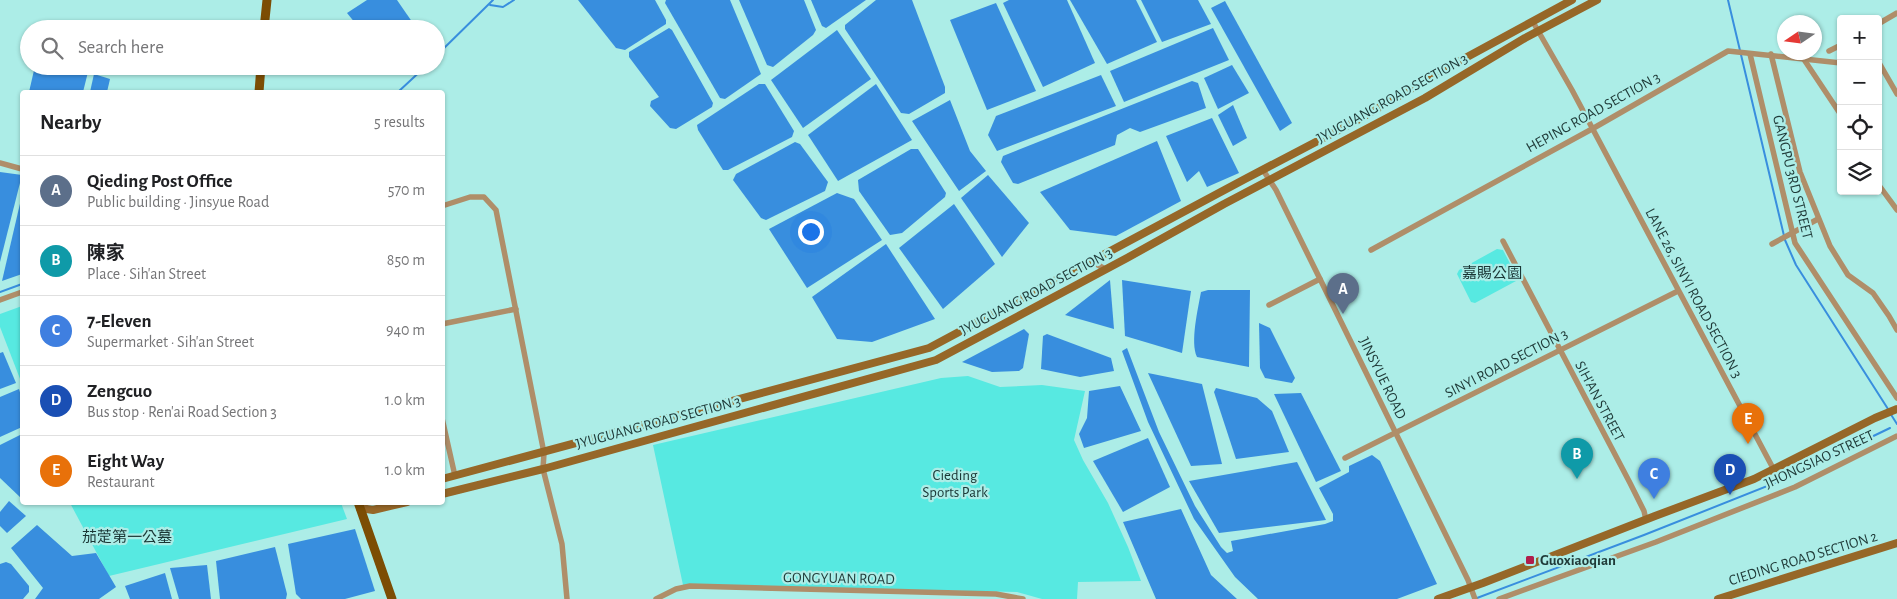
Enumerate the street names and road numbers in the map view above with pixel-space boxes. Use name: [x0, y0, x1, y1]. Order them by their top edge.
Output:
street label: JYUGUANG ROAD SECTION 3: [1314, 51, 1470, 146]
street label: HEPING ROAD SECTION 3: [1524, 69, 1663, 155]
street label: GANGPU 3RD STREET: [1770, 114, 1815, 241]
street label: LANE 26, SINYI ROAD SECTION 3: [1642, 206, 1745, 381]
street label: JYUGUANG ROAD SECTION 3: [958, 245, 1115, 338]
street label: SINYI ROAD SECTION 3: [1442, 326, 1570, 401]
street label: JINSYUE ROAD: [1356, 335, 1409, 422]
street label: SIH'AN STREET: [1572, 359, 1627, 444]
street label: JYUGUANG ROAD SECTION 3: [574, 393, 742, 452]
street label: JHONGSIAO STREET: [1762, 427, 1877, 491]
street label: CIEDING ROAD SECTION 2: [1727, 529, 1879, 588]
street label: GONGYUAN ROAD: [783, 570, 895, 587]

